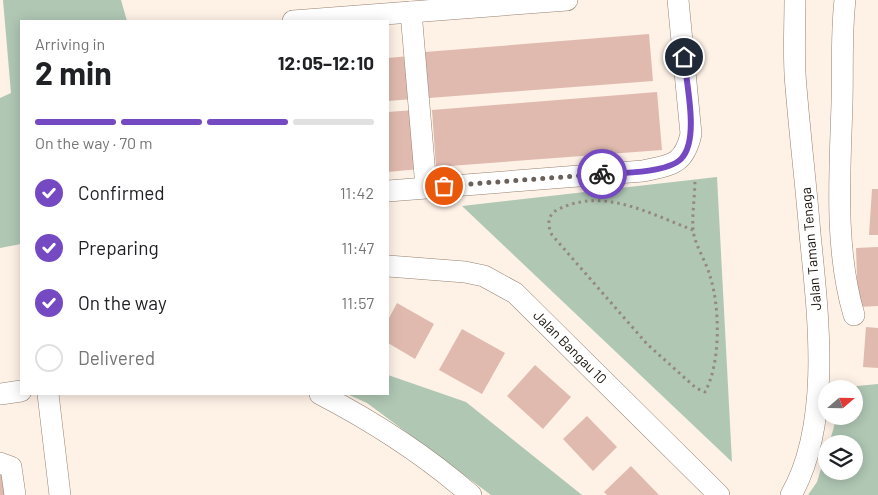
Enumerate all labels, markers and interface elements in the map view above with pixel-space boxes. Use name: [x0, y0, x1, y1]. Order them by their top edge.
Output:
text: Arriving in: [35, 34, 105, 53]
pin: [663, 36, 705, 78]
icon: home: [670, 43, 698, 71]
text: 12:05–12:10: [278, 51, 374, 74]
text: 2 min: [35, 53, 112, 91]
text: On the way · 70 m: [35, 133, 152, 152]
courier: [577, 149, 627, 199]
icon: bike: [588, 160, 616, 188]
pin: [423, 165, 465, 207]
icon: bag: [430, 172, 458, 200]
icon: check: [35, 179, 63, 207]
text: Confirmed: [78, 181, 165, 204]
text: 11:42: [340, 183, 374, 202]
street label: Jalan Taman Tenaga: [797, 187, 824, 311]
icon: check: [35, 234, 63, 262]
text: Preparing: [78, 236, 159, 259]
text: 11:47: [341, 238, 374, 257]
icon: check: [35, 289, 63, 317]
text: On the way: [78, 291, 167, 314]
text: 11:57: [342, 293, 374, 312]
street label: Jalan Bangau 10: [530, 306, 611, 387]
text: Delivered: [78, 346, 155, 369]
north arrow: [818, 380, 862, 425]
map controls: [818, 380, 863, 480]
button: layers: [818, 435, 863, 480]

